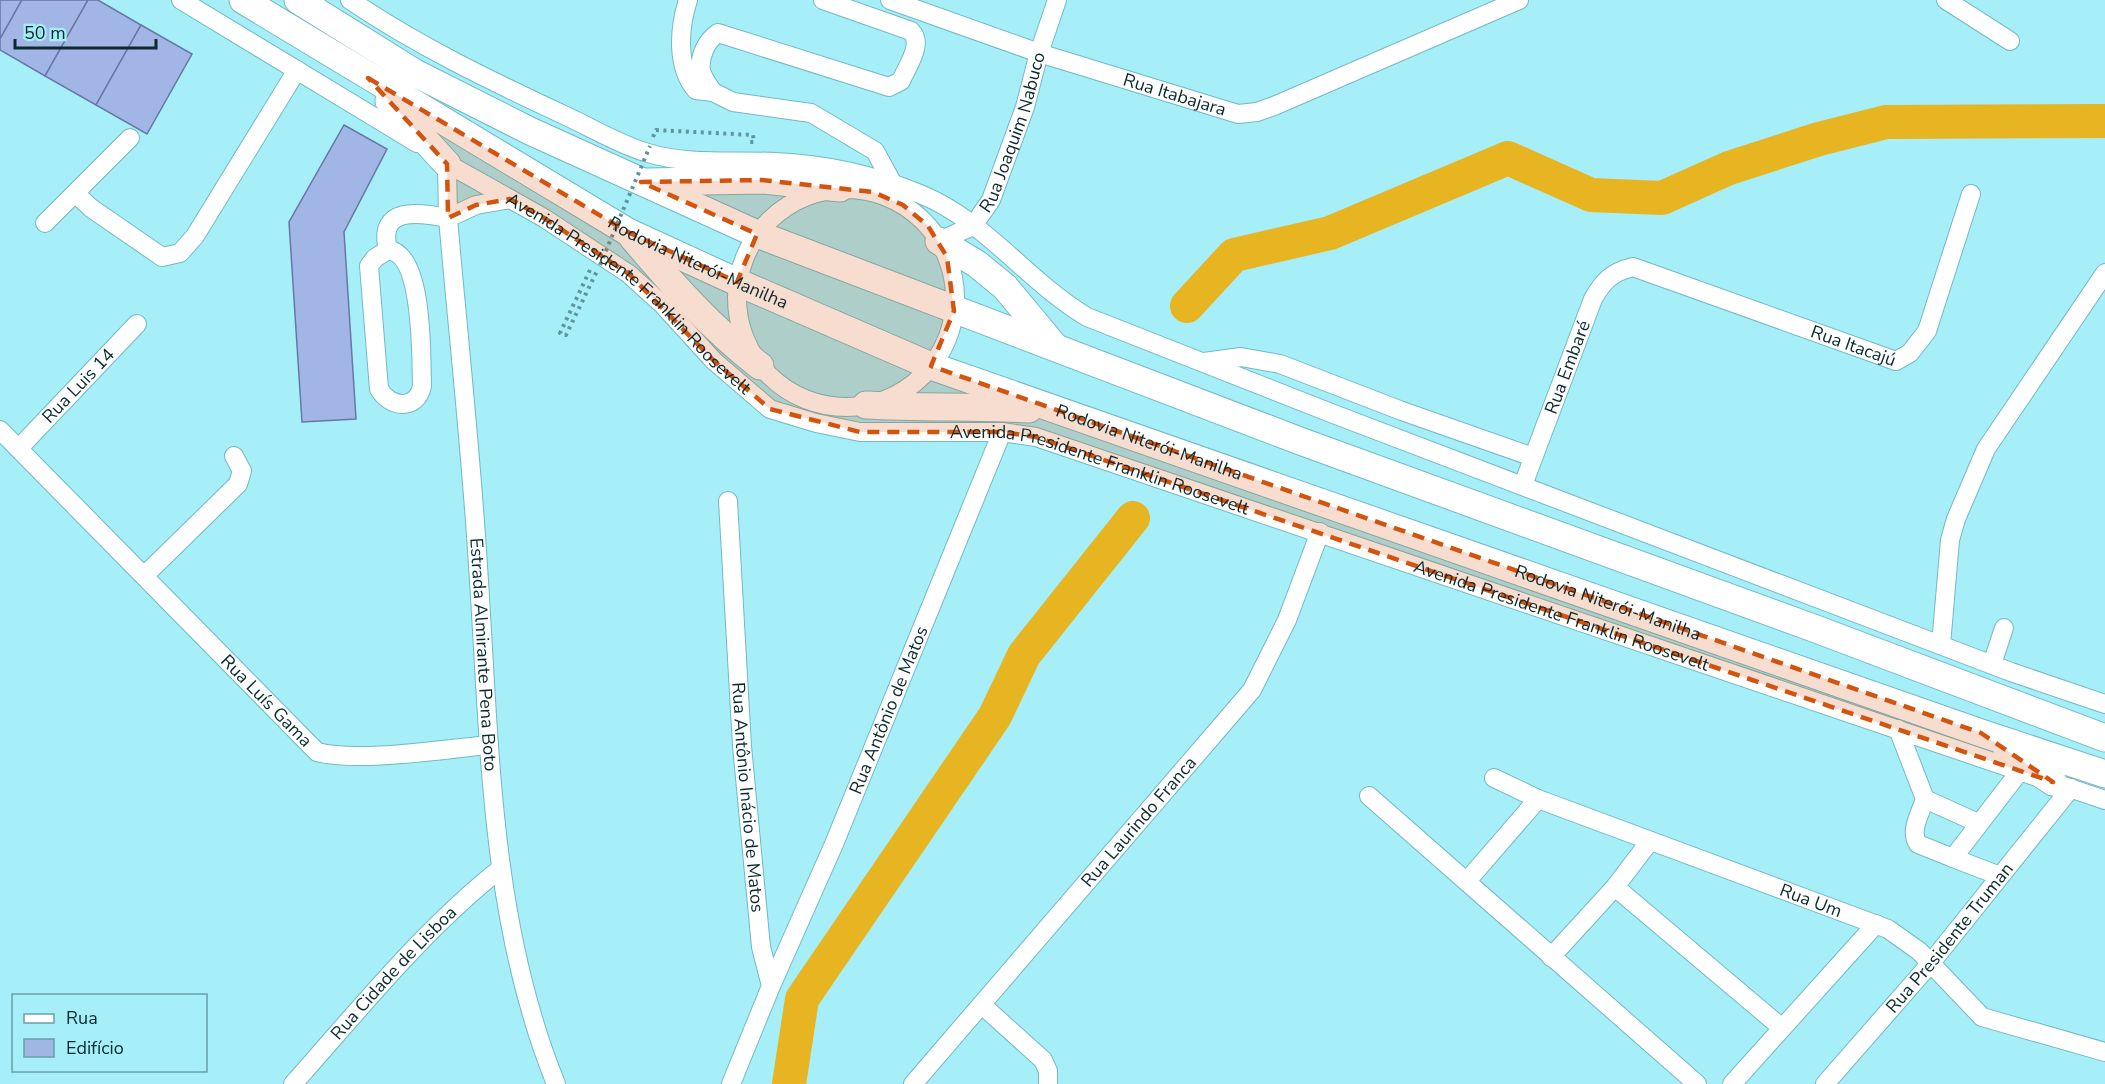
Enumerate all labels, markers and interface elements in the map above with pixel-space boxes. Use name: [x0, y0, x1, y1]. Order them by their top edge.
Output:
scale bar: [15, 12, 156, 50]
text: 50 m: [24, 21, 66, 45]
street label: Rua Joaquim Nabuco: [974, 49, 1051, 217]
street label: Rua Itabajara: [1120, 67, 1229, 122]
street label: Avenida Presidente Franklin Roosevelt: [502, 187, 757, 400]
street label: Rodovia Niterói-Manilha: [603, 211, 792, 315]
street label: Rua Embaré: [1539, 317, 1596, 417]
street label: Rua Itacajú: [1808, 320, 1899, 372]
street label: Rua Luis 14: [37, 343, 120, 428]
street label: Rodovia Niterói-Manilha: [1053, 399, 1246, 486]
street label: Avenida Presidente Franklin Roosevelt: [950, 420, 1253, 521]
street label: Estrada Almirante Pena Boto: [464, 537, 503, 772]
street label: Avenida Presidente Franklin Roosevelt: [1410, 554, 1713, 677]
street label: Rodovia Niterói-Manilha: [1512, 559, 1704, 646]
street label: Rua Antônio de Matos: [844, 622, 934, 798]
street label: Rua Luís Gama: [216, 649, 318, 752]
street label: Rua Antônio Inácio de Matos: [726, 681, 770, 914]
street label: Rua Laurindo Franca: [1076, 751, 1202, 892]
street label: Rua Presidente Truman: [1880, 858, 2019, 1018]
street label: Rua Um: [1776, 878, 1846, 923]
street label: Rua Cidade de Lisboa: [325, 901, 462, 1045]
legend: [12, 994, 207, 1072]
text: Rua: [66, 1006, 98, 1030]
text: Edifício: [66, 1036, 124, 1060]

